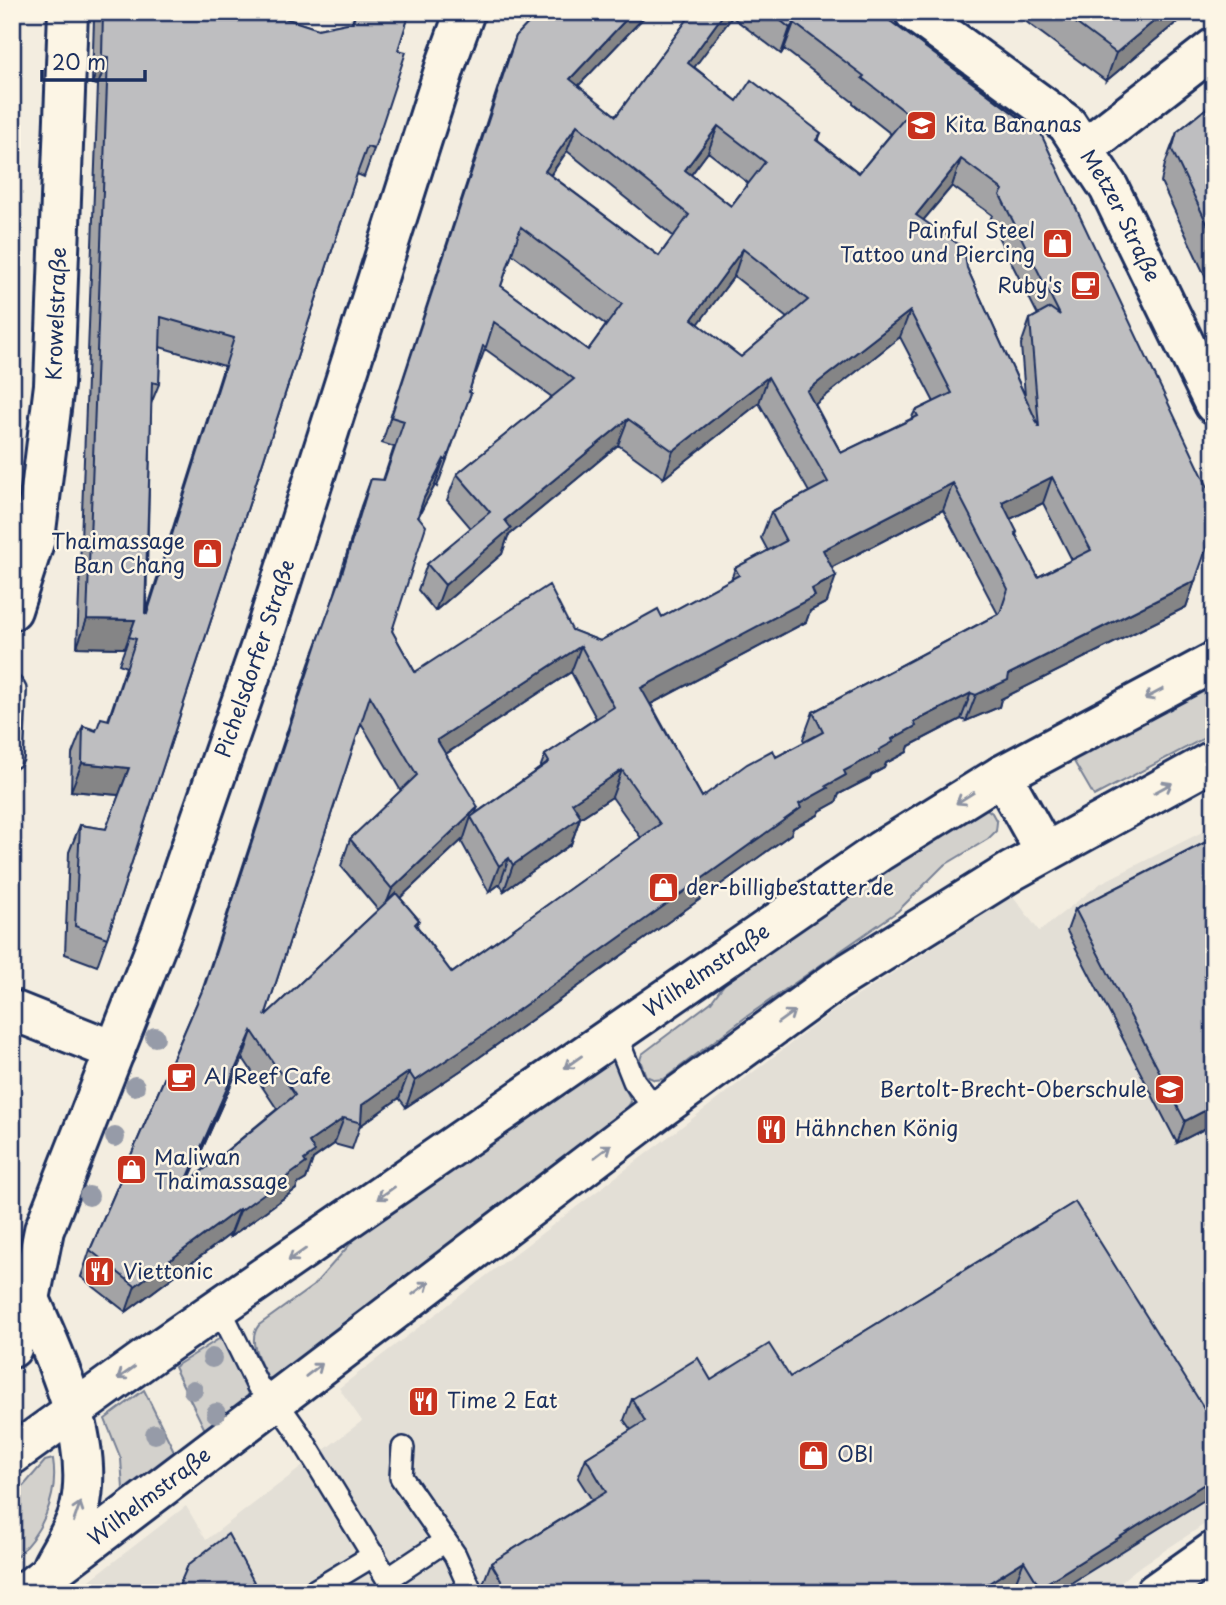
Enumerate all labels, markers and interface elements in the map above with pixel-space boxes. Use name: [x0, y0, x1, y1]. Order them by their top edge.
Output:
scale bar: [42, 38, 145, 82]
text: 20 m: [52, 45, 106, 77]
place label: Kita Bananas: [945, 107, 1082, 139]
school or university icon: Kita Bananas: [905, 108, 939, 142]
street label: Metzer Straße: [1074, 142, 1170, 287]
place label: Painful Steel Tattoo und Piercing: [840, 213, 1035, 269]
shop icon: Painful Steel Tattoo und Piercing: [1041, 226, 1075, 260]
street label: Krowelstraße: [36, 246, 73, 381]
place label: Ruby's: [997, 268, 1062, 300]
cafe icon: Ruby's: [1068, 269, 1102, 303]
place label: Thaimassage Ban Chang: [51, 524, 185, 580]
shop icon: Thaimassage Ban Chang: [191, 537, 225, 571]
street label: Pichelsdorfer Straße: [205, 555, 301, 761]
one-way arrow: [1144, 688, 1164, 702]
one-way arrow: [1152, 780, 1173, 794]
one-way arrow: [955, 792, 975, 806]
place label: der-billigbestatter.de: [686, 870, 894, 902]
shop icon: der-billigbestatter.de: [646, 871, 680, 905]
street label: Wilhelmstraße: [636, 914, 775, 1024]
one-way arrow: [777, 1009, 795, 1024]
one-way arrow: [564, 1055, 583, 1069]
place label: Al Reef Cafe: [204, 1059, 331, 1091]
cafe icon: Al Reef Cafe: [164, 1060, 198, 1094]
place label: Bertolt-Brecht-Oberschule: [880, 1072, 1147, 1104]
school or university icon: Bertolt-Brecht-Oberschule: [1153, 1073, 1187, 1107]
place label: Hähnchen König: [795, 1111, 958, 1143]
restaurant icon: Hähnchen König: [755, 1112, 789, 1146]
place label: Maliwan Thaimassage: [154, 1140, 288, 1196]
one-way arrow: [593, 1144, 612, 1159]
shop icon: Maliwan Thaimassage: [114, 1153, 148, 1187]
one-way arrow: [377, 1186, 396, 1200]
one-way arrow: [288, 1248, 307, 1262]
place label: Viettonic: [123, 1254, 213, 1286]
restaurant icon: Viettonic: [83, 1255, 117, 1289]
one-way arrow: [412, 1281, 430, 1296]
one-way arrow: [305, 1362, 323, 1377]
one-way arrow: [117, 1366, 136, 1380]
place label: Time 2 Eat: [447, 1383, 558, 1415]
restaurant icon: Time 2 Eat: [407, 1384, 441, 1418]
place label: OBI: [837, 1437, 874, 1469]
street label: Wilhelmstraße: [80, 1438, 217, 1552]
shop icon: OBI: [797, 1438, 831, 1472]
one-way arrow: [72, 1502, 84, 1524]

